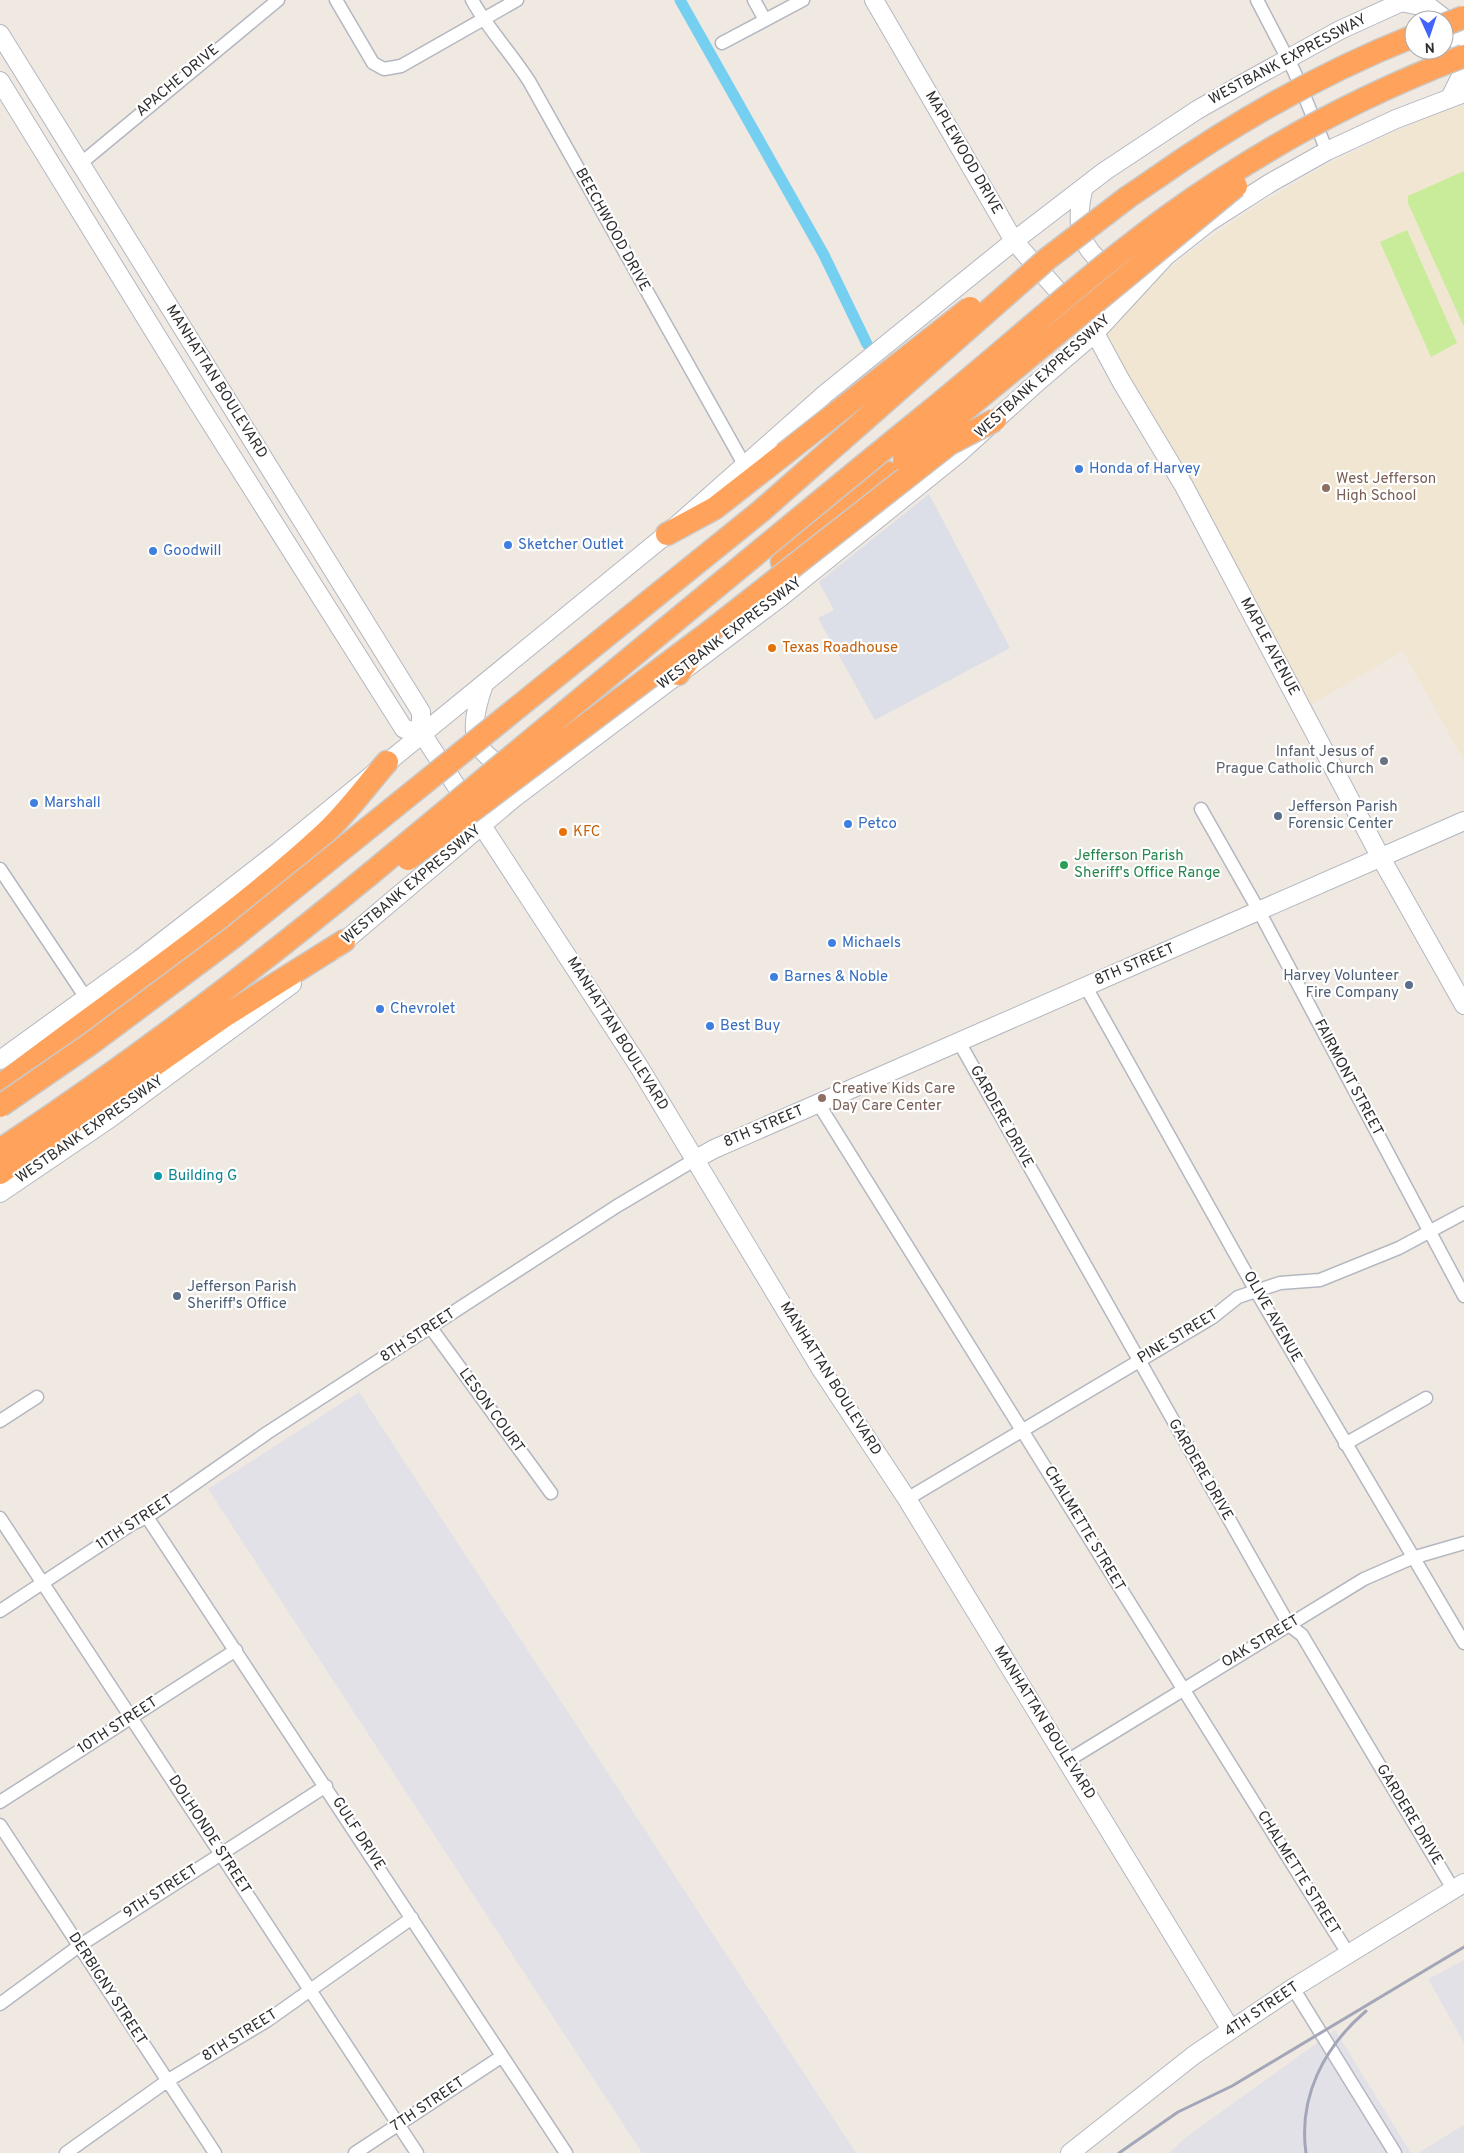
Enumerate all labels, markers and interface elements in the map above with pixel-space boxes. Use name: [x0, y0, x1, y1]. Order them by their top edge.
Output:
street label: WESTBANK EXPRESSWAY: [1206, 10, 1371, 110]
north arrow: [1404, 10, 1454, 60]
text: N: [1424, 38, 1435, 55]
street label: APACHE DRIVE: [133, 41, 223, 121]
street label: MAPLEWOOD DRIVE: [920, 88, 1006, 218]
street label: BEECHWOOD DRIVE: [570, 165, 654, 295]
street label: MANHATTAN BOULEVARD: [161, 302, 271, 462]
street label: WESTBANK EXPRESSWAY: [971, 311, 1115, 443]
place label: Honda of Harvey: [1089, 460, 1201, 479]
marker: Honda of Harvey: [1073, 463, 1085, 475]
place label: West Jefferson High School: [1336, 470, 1436, 506]
marker: West Jefferson High School: [1320, 482, 1332, 494]
place label: Sketcher Outlet: [518, 536, 624, 555]
marker: Sketcher Outlet: [502, 539, 514, 551]
place label: Goodwill: [163, 542, 221, 561]
marker: Goodwill: [147, 545, 159, 557]
street label: WESTBANK EXPRESSWAY: [654, 573, 806, 695]
street label: MAPLE AVENUE: [1235, 595, 1303, 699]
place label: Texas Roadhouse: [782, 639, 898, 658]
marker: Texas Roadhouse: [766, 642, 778, 654]
place label: Infant Jesus of Prague Catholic Church: [1216, 743, 1374, 779]
marker: Infant Jesus of Prague Catholic Church: [1378, 755, 1390, 767]
place label: Marshall: [44, 794, 101, 813]
marker: Marshall: [28, 797, 40, 809]
place label: Jefferson Parish Forensic Center: [1288, 798, 1398, 834]
marker: Jefferson Parish Forensic Center: [1272, 810, 1284, 822]
place label: Petco: [858, 815, 897, 834]
marker: Petco: [842, 818, 854, 830]
street label: WESTBANK EXPRESSWAY: [338, 821, 486, 949]
place label: KFC: [573, 823, 601, 842]
marker: KFC: [557, 826, 569, 838]
place label: Jefferson Parish Sheriff's Office Range: [1074, 847, 1220, 883]
marker: Jefferson Parish Sheriff's Office Range: [1058, 859, 1070, 871]
place label: Michaels: [842, 934, 901, 953]
marker: Michaels: [826, 937, 838, 949]
street label: 8TH STREET: [1092, 940, 1178, 990]
street label: MANHATTAN BOULEVARD: [562, 954, 672, 1114]
place label: Harvey Volunteer Fire Company: [1283, 967, 1399, 1003]
place label: Barnes & Noble: [784, 968, 888, 987]
marker: Barnes & Noble: [768, 971, 780, 983]
marker: Harvey Volunteer Fire Company: [1403, 979, 1415, 991]
place label: Chevrolet: [390, 1000, 455, 1019]
marker: Chevrolet: [374, 1003, 386, 1015]
street label: FAIRMONT STREET: [1309, 1016, 1387, 1140]
place label: Best Buy: [720, 1017, 780, 1036]
marker: Best Buy: [704, 1020, 716, 1032]
street label: GARDERE DRIVE: [965, 1062, 1037, 1172]
street label: WESTBANK EXPRESSWAY: [12, 1071, 168, 1188]
place label: Creative Kids Care Day Care Center: [832, 1080, 955, 1116]
marker: Creative Kids Care Day Care Center: [816, 1092, 828, 1104]
street label: 8TH STREET: [721, 1102, 807, 1152]
place label: Building G: [168, 1167, 237, 1186]
marker: Building G: [152, 1170, 164, 1182]
street label: OLIVE AVENUE: [1238, 1268, 1306, 1366]
place label: Jefferson Parish Sheriff's Office: [187, 1278, 297, 1314]
marker: Jefferson Parish Sheriff's Office: [171, 1290, 183, 1302]
street label: MANHATTAN BOULEVARD: [775, 1299, 885, 1459]
street label: 8TH STREET: [377, 1305, 459, 1367]
street label: PINE STREET: [1134, 1306, 1222, 1368]
street label: LESON COURT: [454, 1365, 528, 1457]
street label: GARDERE DRIVE: [1163, 1416, 1237, 1524]
street label: CHALMETTE STREET: [1039, 1463, 1129, 1595]
street label: 11TH STREET: [93, 1491, 177, 1555]
street label: OAK STREET: [1219, 1611, 1303, 1673]
street label: MANHATTAN BOULEVARD: [989, 1643, 1099, 1803]
street label: 10TH STREET: [74, 1693, 162, 1759]
street label: GARDERE DRIVE: [1371, 1761, 1447, 1869]
street label: DOLHONDE STREET: [163, 1772, 255, 1898]
street label: GULF DRIVE: [327, 1794, 389, 1874]
street label: CHALMETTE STREET: [1252, 1807, 1344, 1939]
street label: 9TH STREET: [120, 1861, 202, 1923]
street label: DERBIGNY STREET: [64, 1929, 150, 2049]
street label: 4TH STREET: [1221, 1978, 1303, 2042]
street label: 8TH STREET: [199, 2005, 281, 2067]
street label: 7TH STREET: [387, 2073, 469, 2137]

